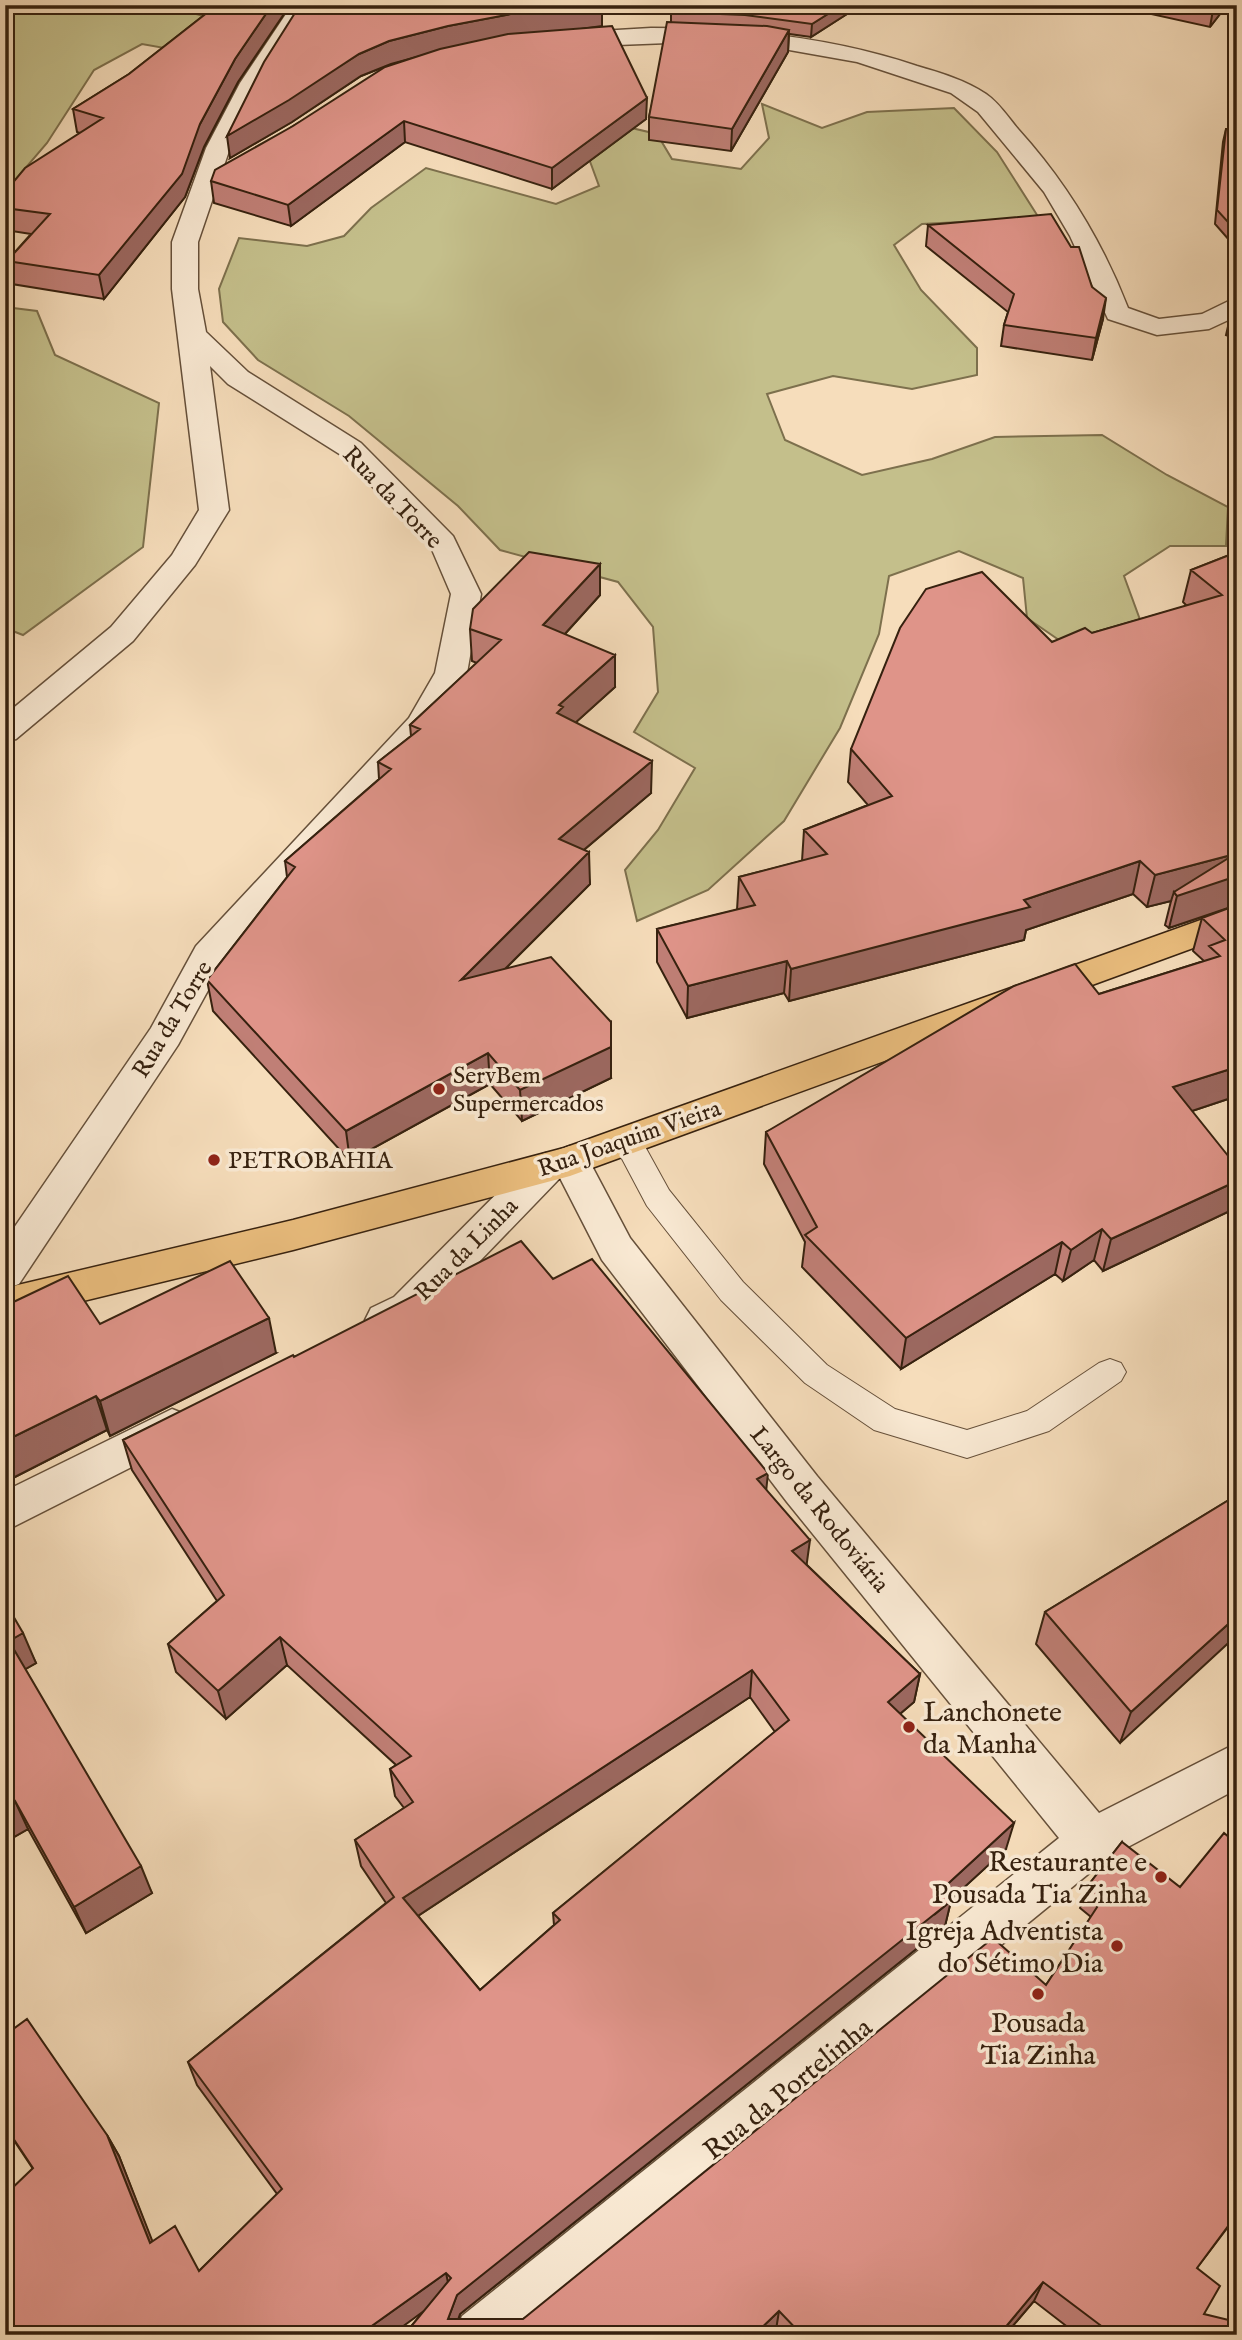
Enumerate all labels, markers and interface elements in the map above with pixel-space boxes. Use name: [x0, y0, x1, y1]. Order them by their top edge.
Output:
street label: Rua da Torre: [335, 440, 449, 556]
street label: Rua da Torre: [126, 955, 220, 1084]
place label: ServBem Supermercados: [453, 1061, 604, 1120]
marker: ServBem Supermercados: [431, 1081, 447, 1097]
street label: Rua Joaquim Vieira: [534, 1093, 726, 1185]
place label: PETROBAHIA: [228, 1146, 393, 1177]
marker: PETROBAHIA: [206, 1152, 222, 1168]
street label: Rua da Linha: [409, 1191, 526, 1308]
street label: Largo da Rodoviária: [742, 1420, 896, 1600]
place label: Lanchonete da Manha: [923, 1696, 1062, 1763]
marker: Lanchonete da Manha: [901, 1719, 917, 1735]
place label: Restaurante e Pousada Tia Zinha: [932, 1846, 1148, 1913]
marker: Restaurante e Pousada Tia Zinha: [1153, 1869, 1169, 1885]
place label: Igreja Adventista do Sétimo Dia: [905, 1915, 1104, 1982]
marker: Igreja Adventista do Sétimo Dia: [1109, 1938, 1125, 1954]
marker: Pousada Tia Zinha: [1030, 1986, 1046, 2002]
place label: Pousada Tia Zinha: [980, 2007, 1096, 2074]
street label: Rua da Portelinha: [697, 2010, 881, 2169]

